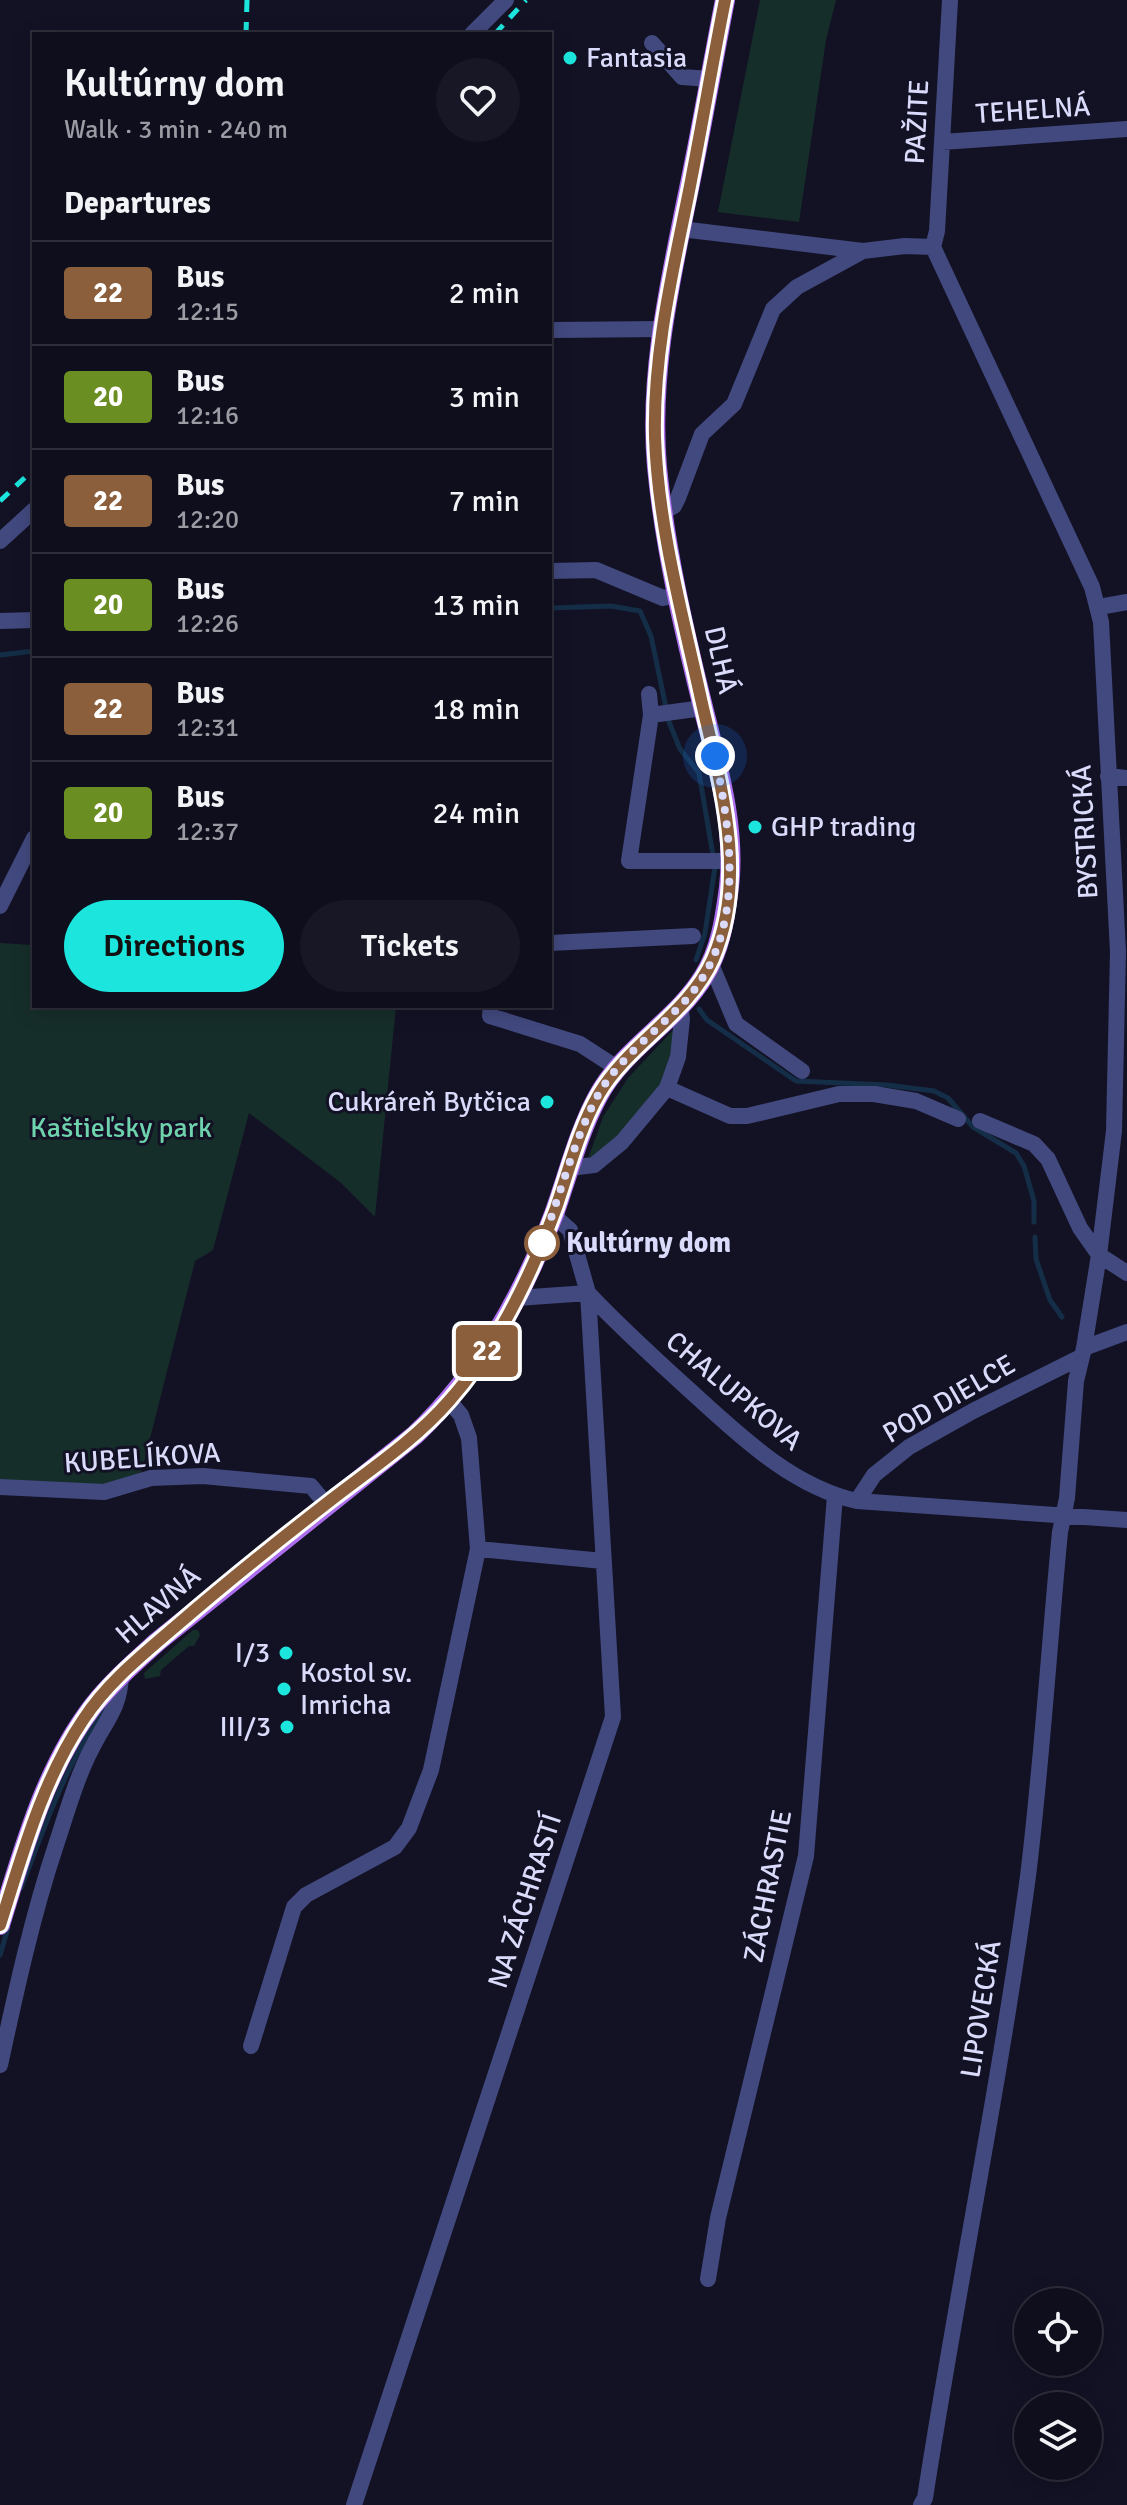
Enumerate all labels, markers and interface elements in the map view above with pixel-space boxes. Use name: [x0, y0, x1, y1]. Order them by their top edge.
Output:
place label: Fantasia: [586, 41, 687, 75]
marker: Fantasia: [561, 49, 579, 67]
button: heart: [436, 58, 520, 142]
text: Kultúrny dom: [64, 60, 285, 107]
street label: PAŽITE: [898, 79, 936, 165]
street label: TEHELNÁ: [975, 89, 1091, 131]
text: Walk · 3 min · 240 m: [64, 114, 288, 146]
text: Departures: [64, 185, 211, 222]
text: Bus: [176, 259, 224, 296]
text: 2 min: [449, 275, 520, 312]
text: 22: [93, 276, 123, 310]
text: 12:15: [176, 296, 239, 328]
text: Bus: [176, 363, 224, 400]
text: 3 min: [449, 379, 520, 416]
text: 20: [93, 380, 123, 414]
text: 12:16: [176, 400, 239, 432]
text: Bus: [176, 467, 224, 504]
text: 7 min: [449, 483, 520, 520]
text: 22: [93, 484, 123, 518]
text: 12:20: [176, 504, 239, 536]
text: Bus: [176, 571, 224, 608]
text: 13 min: [433, 587, 520, 624]
text: 20: [93, 588, 123, 622]
text: 12:26: [176, 608, 239, 640]
street label: DLHÁ: [697, 623, 745, 697]
text: Bus: [176, 675, 224, 712]
text: 18 min: [433, 691, 520, 728]
text: 22: [93, 692, 123, 726]
text: 12:31: [176, 712, 239, 744]
your location: [695, 736, 735, 776]
street label: BYSTRICKÁ: [1065, 764, 1105, 900]
text: Bus: [176, 779, 224, 816]
text: 24 min: [433, 795, 520, 832]
text: 20: [93, 796, 123, 830]
place label: GHP trading: [771, 810, 916, 844]
text: 12:37: [176, 816, 239, 848]
marker: GHP trading: [746, 818, 764, 836]
button: Directions: [64, 900, 284, 992]
button: Tickets: [300, 900, 520, 992]
place label: Cukráreň Bytčica: [327, 1085, 531, 1119]
marker: Cukráreň Bytčica: [538, 1093, 556, 1111]
park label: Kaštieľsky park: [30, 1111, 212, 1145]
marker: Kultúrny dom: [525, 1226, 559, 1260]
place label: Kultúrny dom: [566, 1226, 731, 1260]
street label: CHALUPKOVA: [659, 1324, 809, 1458]
line badge: 22: [451, 1325, 523, 1377]
text: 22: [472, 1334, 502, 1368]
street label: POD DIELCE: [877, 1347, 1021, 1451]
street label: KUBELÍKOVA: [63, 1436, 221, 1480]
street label: HLAVNÁ: [109, 1559, 207, 1651]
place label: I/3: [235, 1636, 270, 1670]
marker: I/3: [277, 1644, 295, 1662]
place label: Kostol sv. Imricha: [300, 1656, 412, 1722]
marker: Kostol sv. Imricha: [275, 1680, 293, 1698]
place label: III/3: [219, 1710, 271, 1744]
marker: III/3: [278, 1718, 296, 1736]
street label: ZÁCHRASTIE: [737, 1807, 799, 1965]
street label: NA ZÁCHRASTÍ: [481, 1809, 569, 1992]
street label: LIPOVECKÁ: [953, 1938, 1009, 2080]
map controls: [1014, 2288, 1102, 2480]
button: locate: [1014, 2288, 1102, 2376]
button: layers: [1014, 2392, 1102, 2480]

